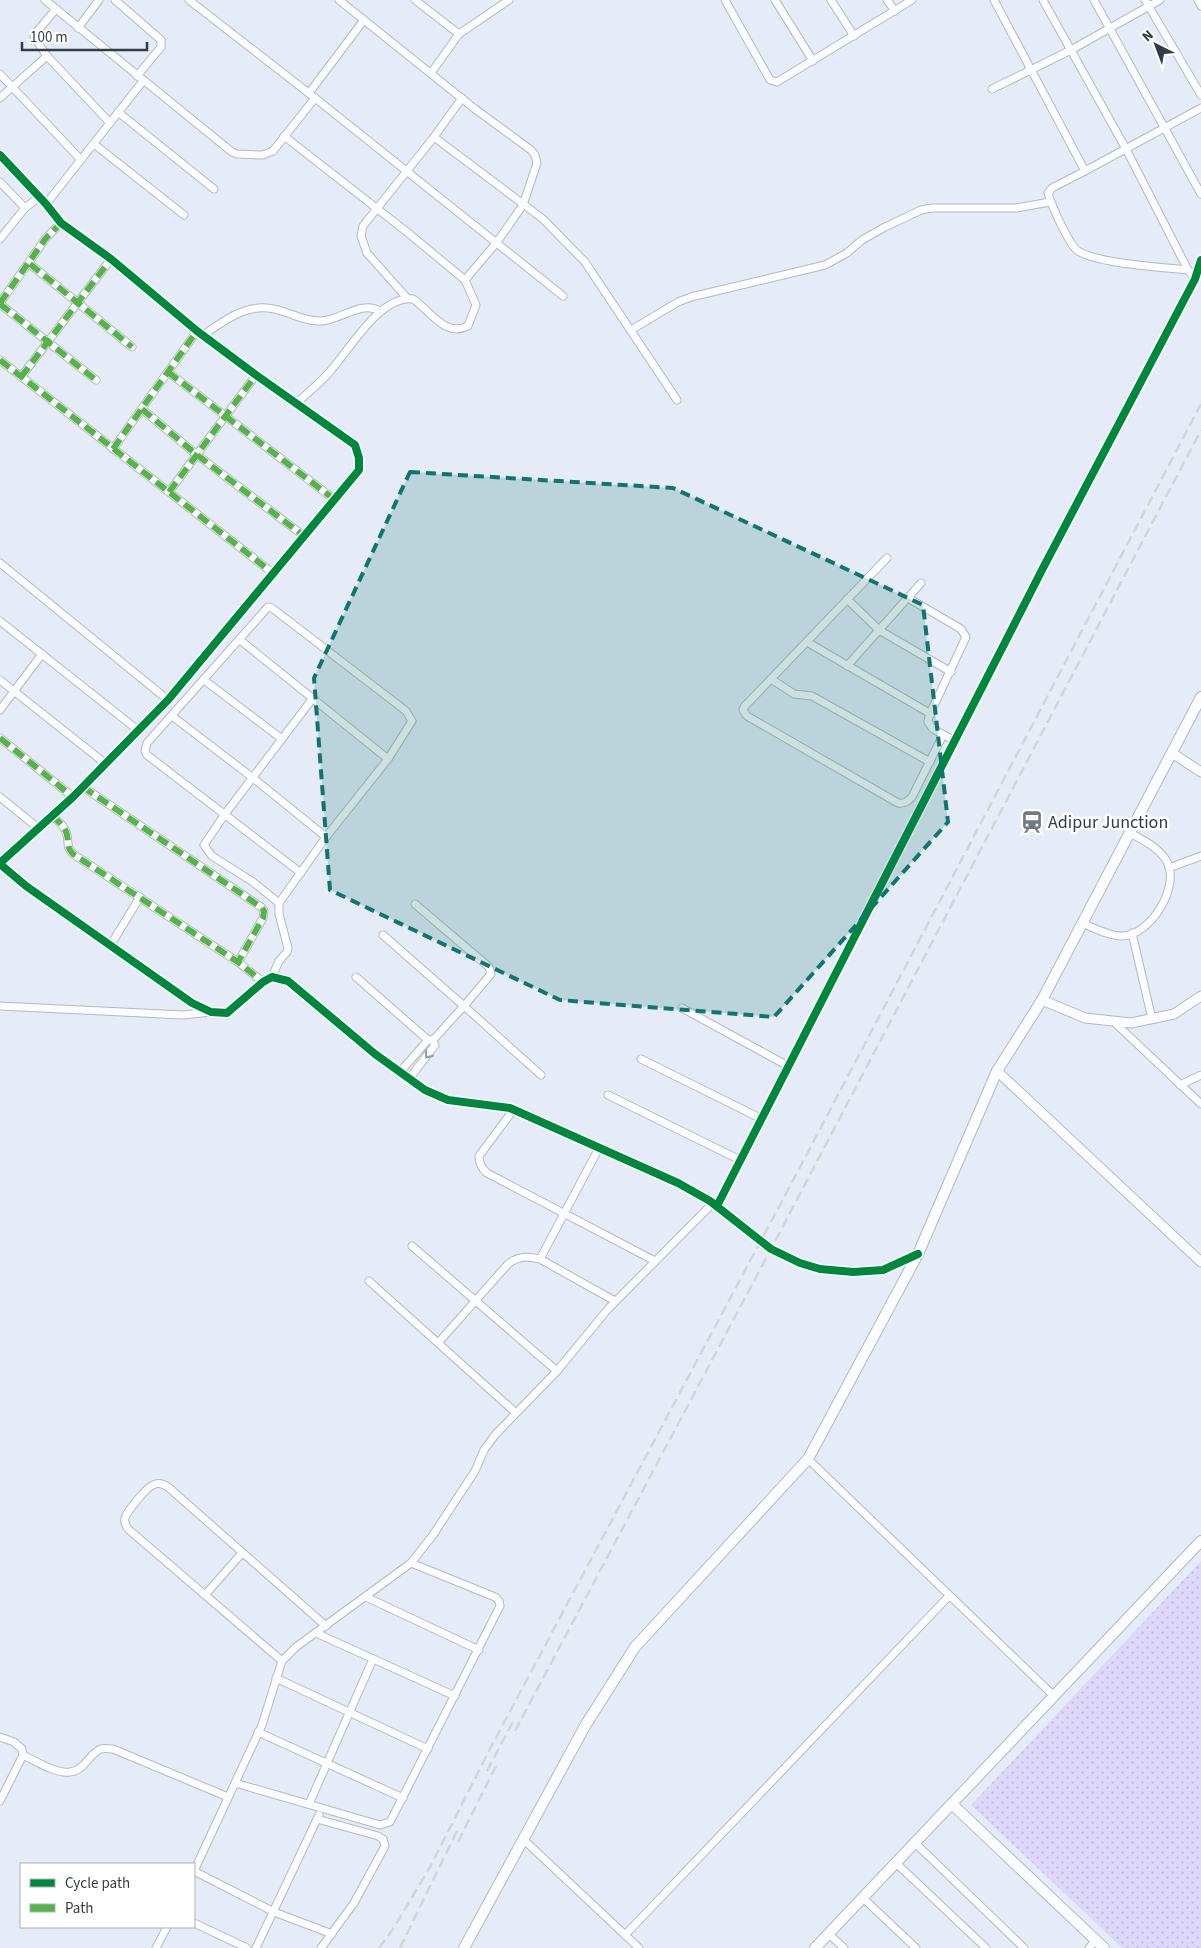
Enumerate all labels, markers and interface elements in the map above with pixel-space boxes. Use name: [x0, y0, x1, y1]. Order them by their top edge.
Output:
scale bar: [22, 20, 148, 52]
north arrow: [1131, 20, 1181, 70]
text: N: [1138, 26, 1158, 47]
text: 100 m: [30, 27, 68, 48]
station icon: Adipur Junction: [1019, 809, 1045, 835]
place label: Adipur Junction: [1048, 810, 1168, 835]
one-way arrow: [425, 1049, 433, 1058]
legend: [20, 1863, 195, 1928]
text: Cycle path: [65, 1873, 130, 1894]
text: Path: [65, 1898, 93, 1919]

